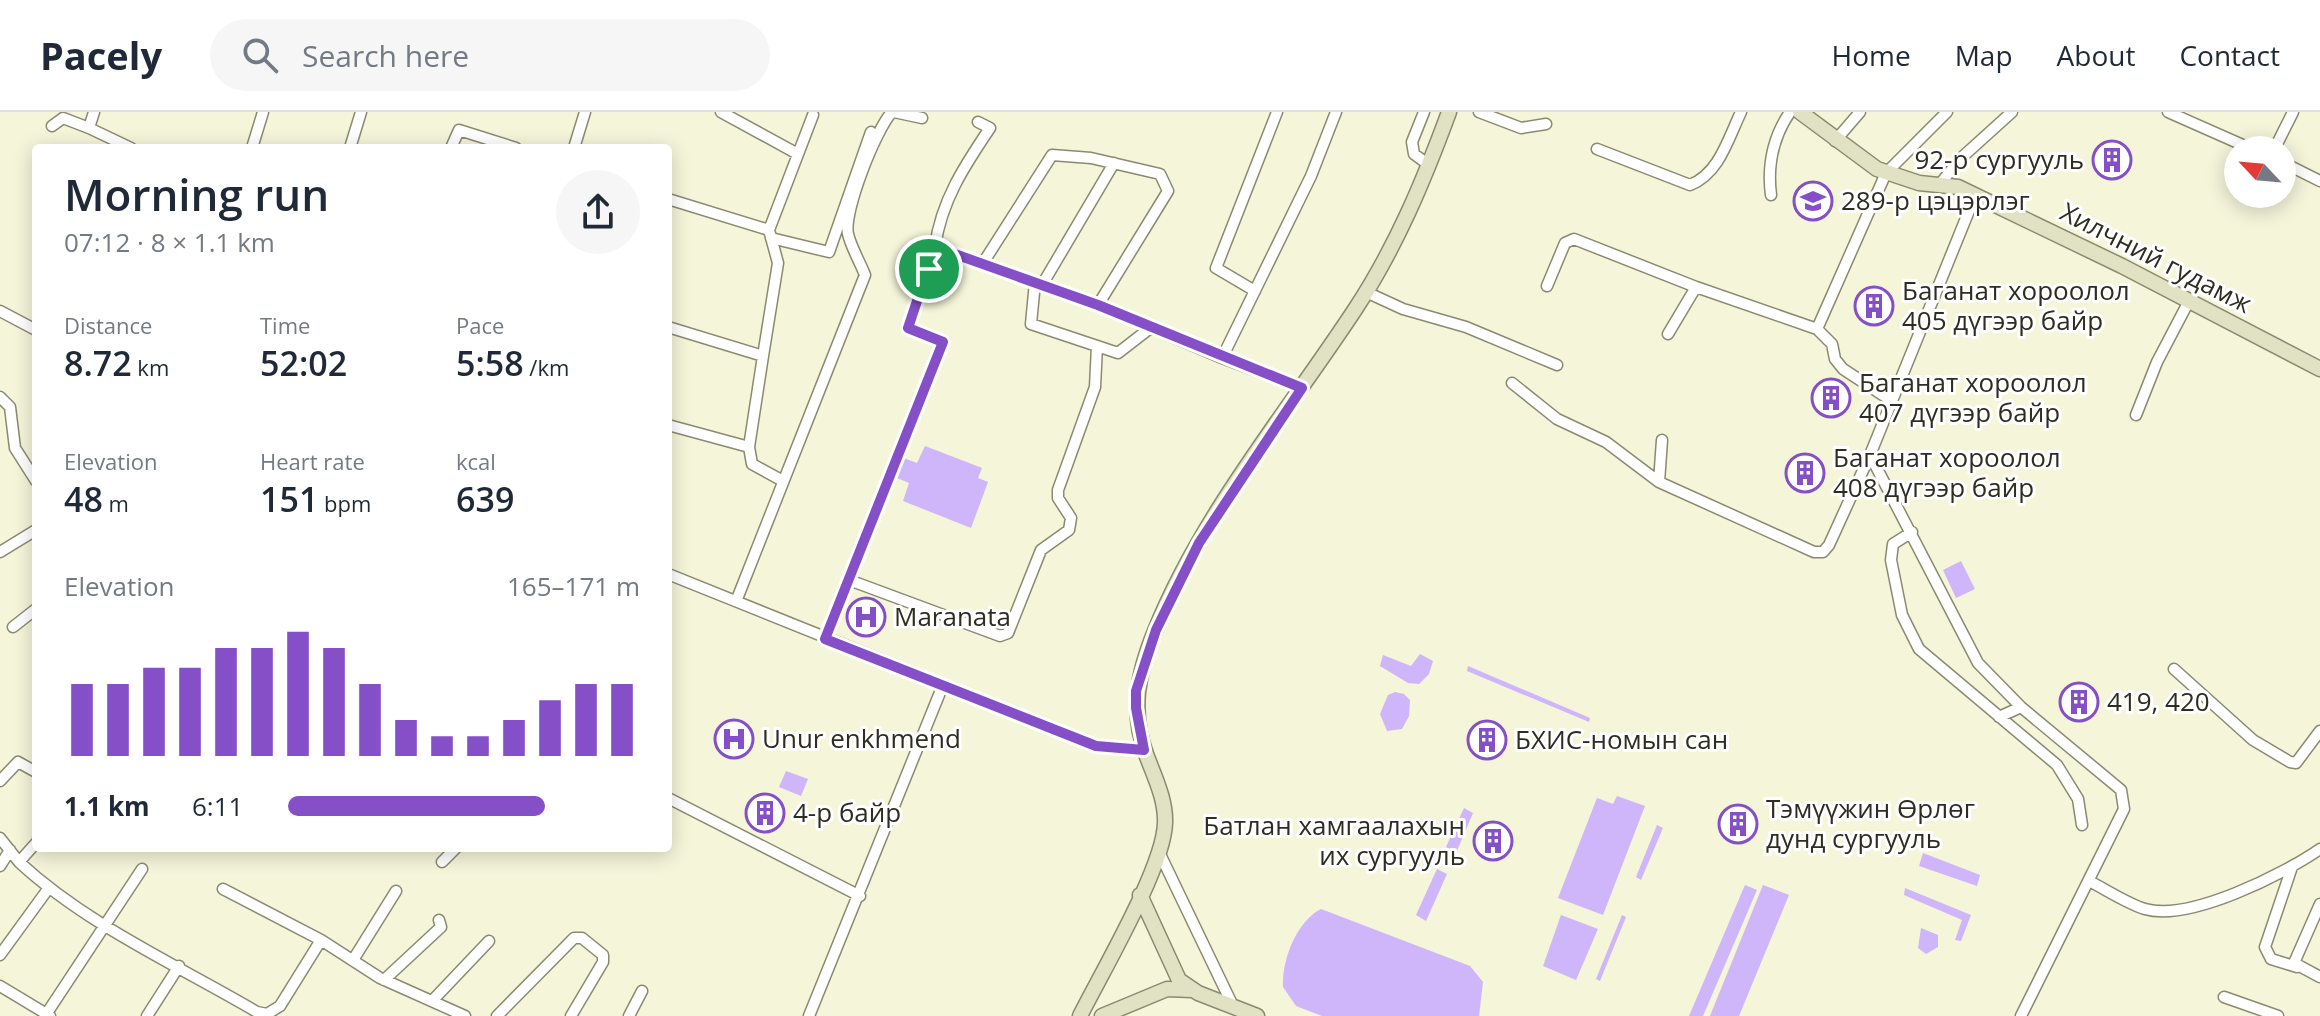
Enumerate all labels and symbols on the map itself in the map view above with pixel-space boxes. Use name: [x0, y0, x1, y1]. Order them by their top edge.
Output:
north arrow: [2224, 136, 2296, 208]
building icon: 92-р сургууль: [2091, 139, 2133, 181]
place label: 92-р сургууль: [1914, 141, 2084, 177]
school or university icon: 289-р цэцэрлэг: [1792, 180, 1834, 222]
place label: 289-р цэцэрлэг: [1841, 182, 2030, 218]
street label: Хилчний гудамж: [2055, 193, 2259, 321]
pin: [895, 235, 963, 303]
place label: Баганат хороолол 405 дүгээр байр: [1902, 272, 2130, 338]
building icon: Баганат хороолол 405 дүгээр байр: [1853, 285, 1895, 327]
place label: Баганат хороолол 407 дүгээр байр: [1859, 364, 2087, 430]
building icon: Баганат хороолол 407 дүгээр байр: [1810, 377, 1852, 419]
place label: Баганат хороолол 408 дүгээр байр: [1833, 439, 2061, 505]
building icon: Баганат хороолол 408 дүгээр байр: [1784, 452, 1826, 494]
hospital icon: Maranata: [845, 596, 887, 638]
place label: Maranata: [894, 598, 1011, 634]
building icon: 419, 420: [2058, 681, 2100, 723]
place label: 419, 420: [2107, 683, 2210, 719]
hospital icon: Unur enkhmend: [713, 718, 755, 760]
building icon: БХИС-номын сан: [1466, 719, 1508, 761]
place label: Unur enkhmend: [762, 720, 961, 756]
place label: БХИС-номын сан: [1515, 721, 1728, 757]
place label: Тэмүүжин Өрлөг дунд сургууль: [1766, 790, 1975, 856]
building icon: 4-р байр: [744, 792, 786, 834]
place label: 4-р байр: [793, 794, 901, 830]
building icon: Тэмүүжин Өрлөг дунд сургууль: [1717, 803, 1759, 845]
place label: Батлан хамгаалахын их сургууль: [1203, 807, 1465, 873]
building icon: Батлан хамгаалахын их сургууль: [1472, 820, 1514, 862]

